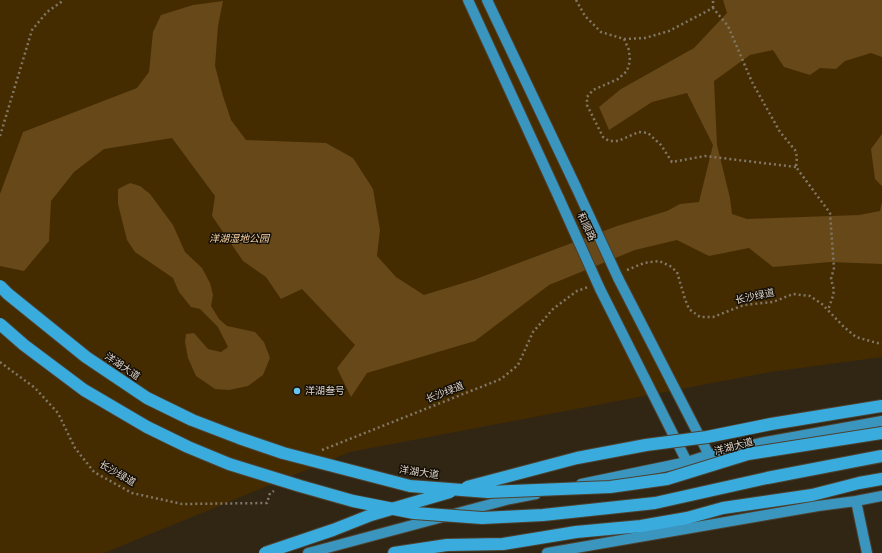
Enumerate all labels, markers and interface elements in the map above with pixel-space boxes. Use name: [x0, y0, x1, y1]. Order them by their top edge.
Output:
street label: 和顺路: [574, 211, 598, 243]
park label: 洋湖湿地公园: [209, 233, 269, 245]
street label: 长沙绿道: [734, 287, 776, 307]
street label: 洋湖大道: [102, 351, 142, 383]
street label: 长沙绿道: [424, 380, 466, 406]
place label: 洋湖叁号: [305, 385, 345, 397]
marker: 洋湖叁号: [292, 386, 302, 396]
street label: 洋湖大道: [713, 436, 755, 458]
street label: 长沙绿道: [97, 459, 137, 489]
street label: 洋湖大道: [398, 464, 440, 482]

